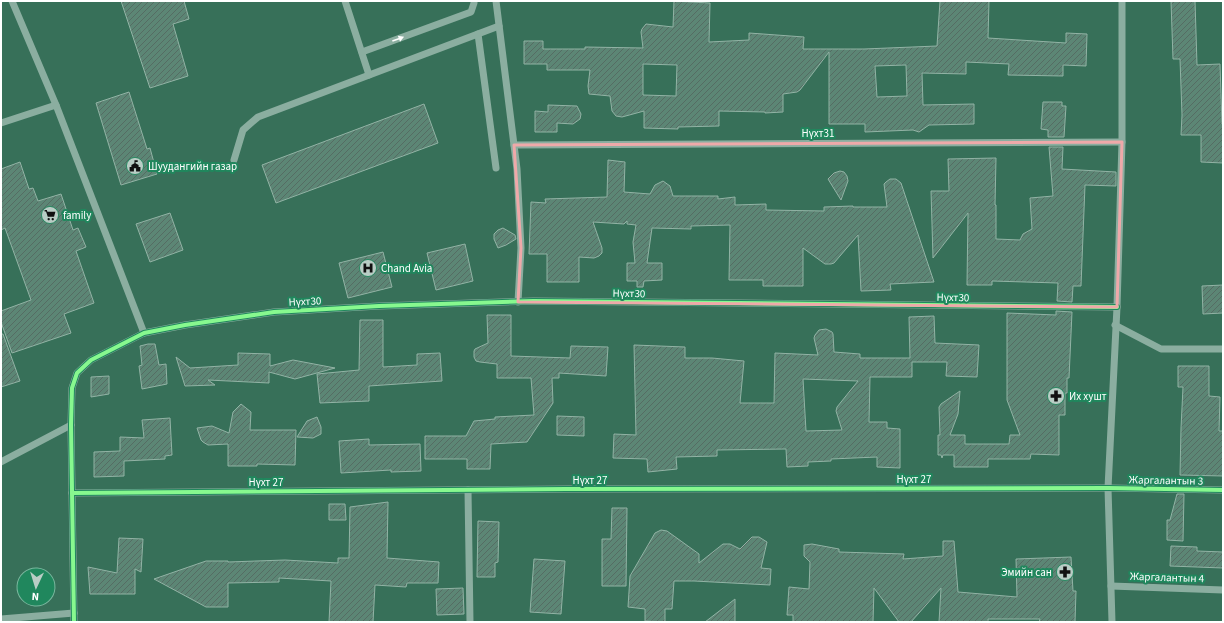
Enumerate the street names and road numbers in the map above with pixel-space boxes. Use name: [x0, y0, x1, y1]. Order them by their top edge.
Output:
street label: Нүхт31: [802, 126, 834, 141]
street label: Нүхт30: [612, 286, 646, 301]
street label: Нүхт30: [936, 290, 970, 305]
street label: Нүхт30: [288, 293, 322, 310]
street label: Нүхт 27: [897, 472, 932, 487]
street label: Жаргалантын 3: [1129, 472, 1203, 489]
street label: Нүхт 27: [573, 473, 608, 488]
street label: Нүхт 27: [249, 475, 284, 490]
street label: Жаргалантын 4: [1130, 569, 1205, 586]

